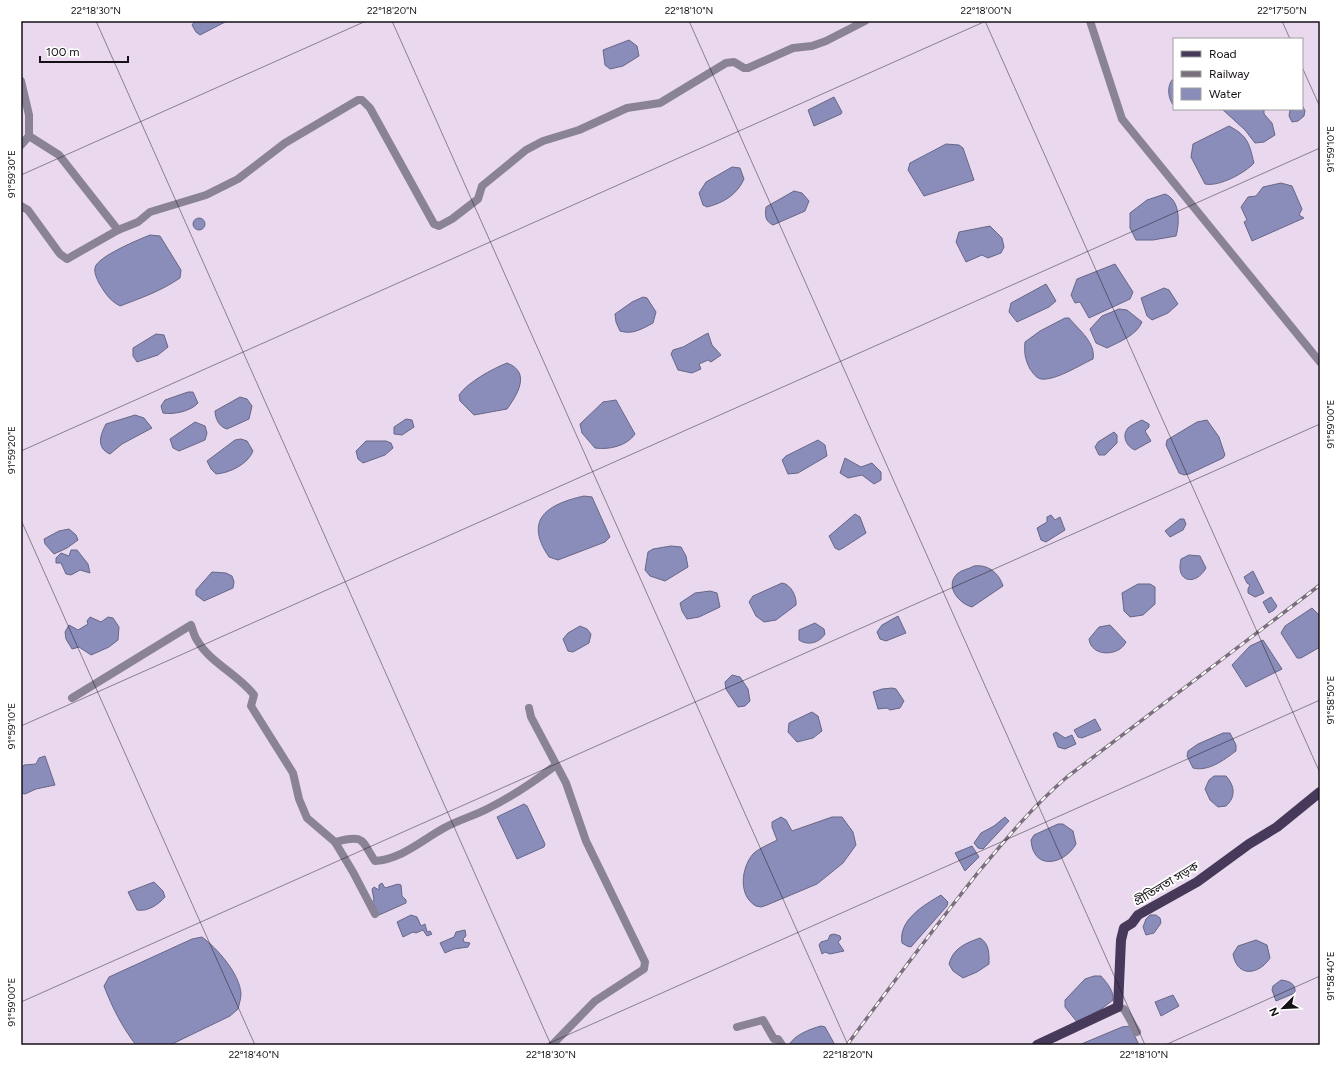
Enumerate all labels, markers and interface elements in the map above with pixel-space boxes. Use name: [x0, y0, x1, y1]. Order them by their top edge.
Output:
text: 22°18'30"N: [71, 4, 121, 17]
text: 22°18'20"N: [367, 4, 417, 17]
text: 22°18'10"N: [665, 4, 713, 17]
text: 22°18'00"N: [961, 4, 1011, 17]
text: 22°17'50"N: [1257, 4, 1307, 17]
scale bar: [40, 38, 128, 64]
legend: [1173, 38, 1303, 110]
text: 100 m: [46, 45, 80, 59]
text: Road: [1209, 47, 1237, 61]
text: Railway: [1209, 67, 1250, 81]
text: Water: [1209, 87, 1241, 101]
text: 91°59'10"E: [1324, 126, 1337, 172]
text: 91°59'30"E: [5, 150, 18, 198]
text: 91°59'00"E: [1324, 400, 1337, 448]
text: 91°59'20"E: [5, 426, 18, 474]
text: 91°58'50"E: [1324, 676, 1337, 724]
text: 91°59'10"E: [5, 703, 18, 749]
street label: প্রীতিলতা সড়ক: [1131, 858, 1201, 909]
text: 91°58'40"E: [1324, 951, 1337, 1001]
text: 91°59'00"E: [5, 978, 18, 1026]
north arrow: [1263, 988, 1303, 1028]
text: N: [1267, 1005, 1282, 1018]
text: 22°18'40"N: [229, 1048, 279, 1061]
text: 22°18'30"N: [526, 1048, 576, 1061]
text: 22°18'20"N: [823, 1048, 873, 1061]
text: 22°18'10"N: [1120, 1048, 1168, 1061]

